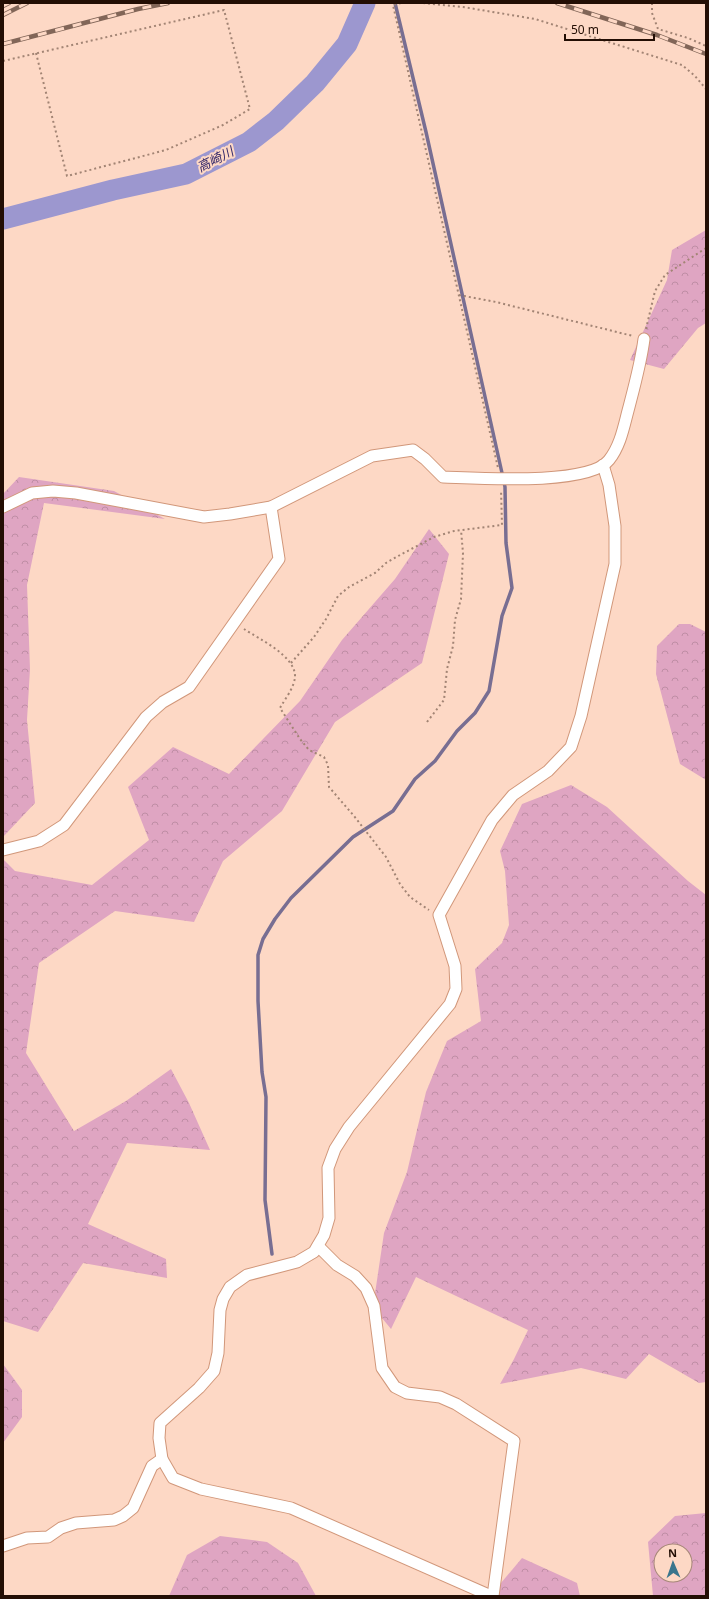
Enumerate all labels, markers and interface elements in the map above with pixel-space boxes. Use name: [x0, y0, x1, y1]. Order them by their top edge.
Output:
scale bar: [565, 16, 654, 42]
text: 50 m: [571, 21, 599, 38]
water label: 高崎川: [194, 141, 238, 176]
north arrow: [653, 1543, 693, 1583]
text: N: [668, 1545, 677, 1560]

